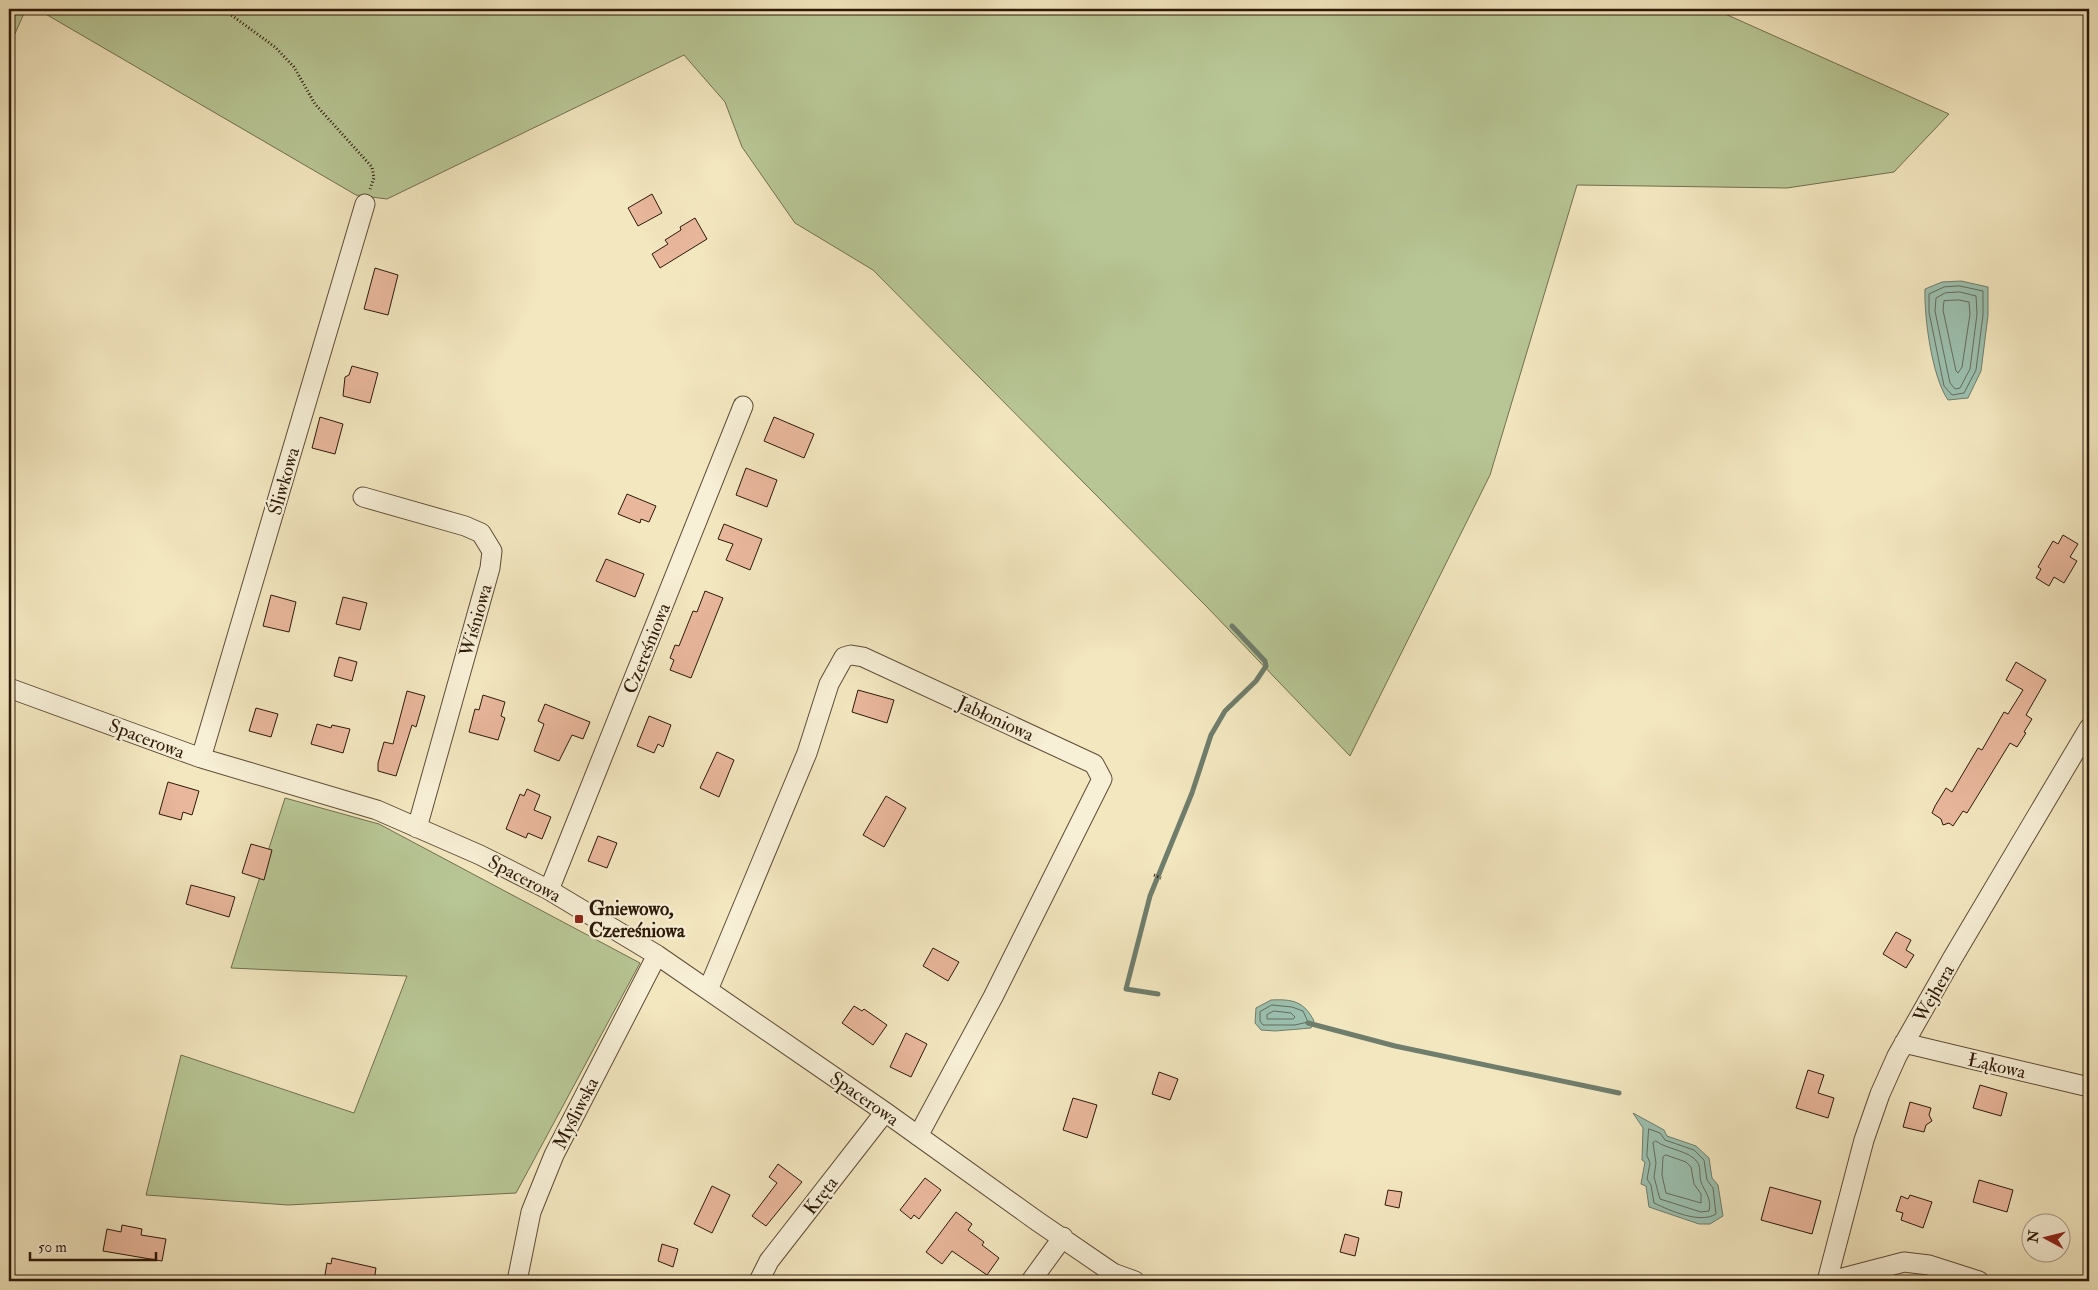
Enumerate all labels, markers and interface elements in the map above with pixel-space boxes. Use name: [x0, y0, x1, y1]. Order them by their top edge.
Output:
street label: Śliwkowa: [261, 444, 305, 518]
street label: Wiśniowa: [454, 581, 498, 660]
street label: Czereśniowa: [618, 599, 676, 697]
street label: Jabłoniowa: [953, 690, 1038, 747]
street label: Spacerowa: [105, 714, 188, 765]
street label: Spacerowa: [484, 850, 565, 909]
place label: Gniewowo, Czereśniowa: [589, 897, 686, 943]
marker: Gniewowo, Czereśniowa: [573, 913, 585, 925]
street label: Wejhera: [1907, 960, 1960, 1028]
street label: Łąkowa: [1965, 1048, 2028, 1084]
street label: Spacerowa: [825, 1066, 904, 1132]
street label: Myśliwska: [548, 1073, 604, 1153]
street label: Kręta: [798, 1171, 843, 1220]
north arrow: [2020, 1212, 2070, 1262]
text: N: [2024, 1229, 2043, 1245]
scale bar: [30, 1230, 156, 1262]
text: 50 m: [38, 1238, 67, 1257]

